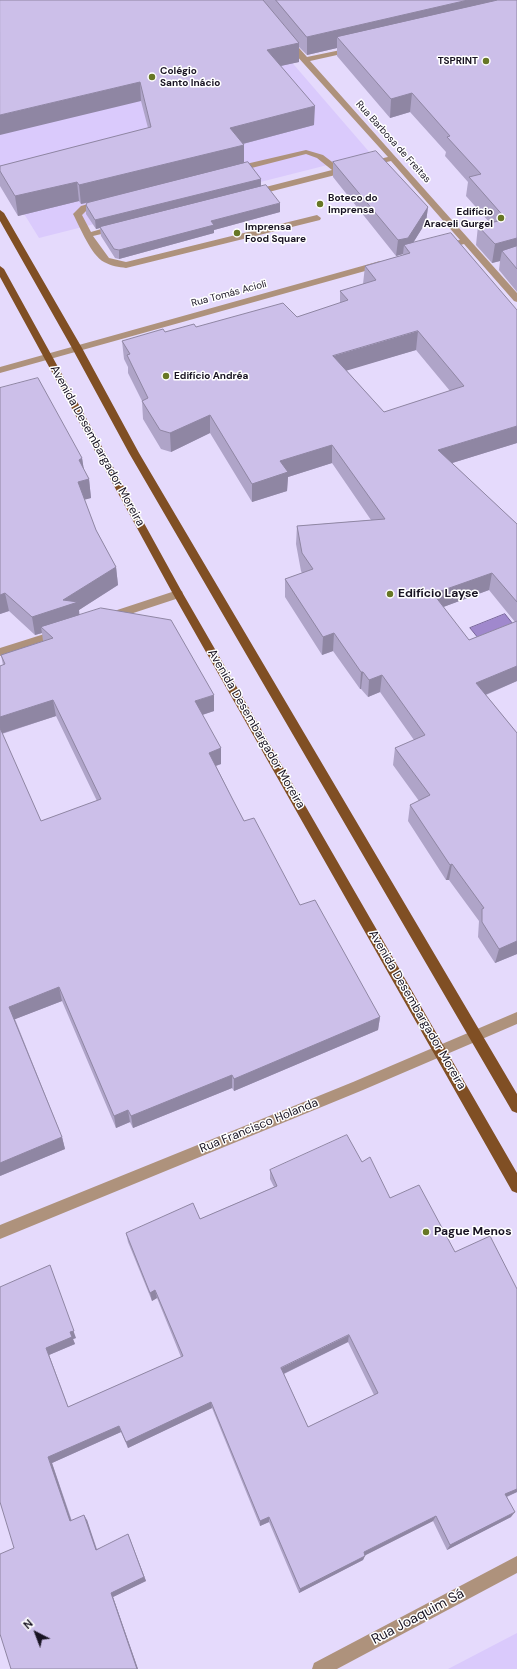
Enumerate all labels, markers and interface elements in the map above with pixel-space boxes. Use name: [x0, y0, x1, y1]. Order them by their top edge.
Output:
place label: TSPRINT: [438, 55, 478, 67]
marker: TSPRINT: [481, 56, 491, 66]
place label: Colégio Santo Inácio: [160, 65, 220, 88]
marker: Colégio Santo Inácio: [147, 72, 157, 82]
street label: Rua Barbosa de Freitas: [353, 99, 433, 185]
place label: Boteco do Imprensa: [328, 192, 378, 216]
marker: Boteco do Imprensa: [315, 199, 325, 209]
place label: Edifício Araceli Gurgel: [424, 206, 493, 230]
marker: Edifício Araceli Gurgel: [496, 213, 506, 223]
place label: Imprensa Food Square: [245, 221, 306, 244]
marker: Imprensa Food Square: [232, 228, 242, 238]
street label: Rua Tomás Acioli: [190, 278, 268, 310]
street label: Avenida Desembargador Moreira: [47, 363, 147, 529]
place label: Edifício Andréa: [174, 370, 248, 382]
marker: Edifício Andréa: [161, 371, 171, 381]
place label: Edifício Layse: [398, 587, 479, 601]
marker: Edifício Layse: [385, 589, 395, 599]
street label: Avenida Desembargador Moreira: [204, 647, 308, 811]
street label: Avenida Desembargador Moreira: [365, 928, 469, 1092]
street label: Rua Francisco Holanda: [198, 1096, 320, 1156]
place label: Pague Menos: [434, 1225, 512, 1239]
marker: Pague Menos: [421, 1227, 431, 1237]
street label: Rua Joaquim Sá: [369, 1585, 467, 1649]
north arrow: [16, 1613, 56, 1653]
text: N: [20, 1616, 36, 1632]

